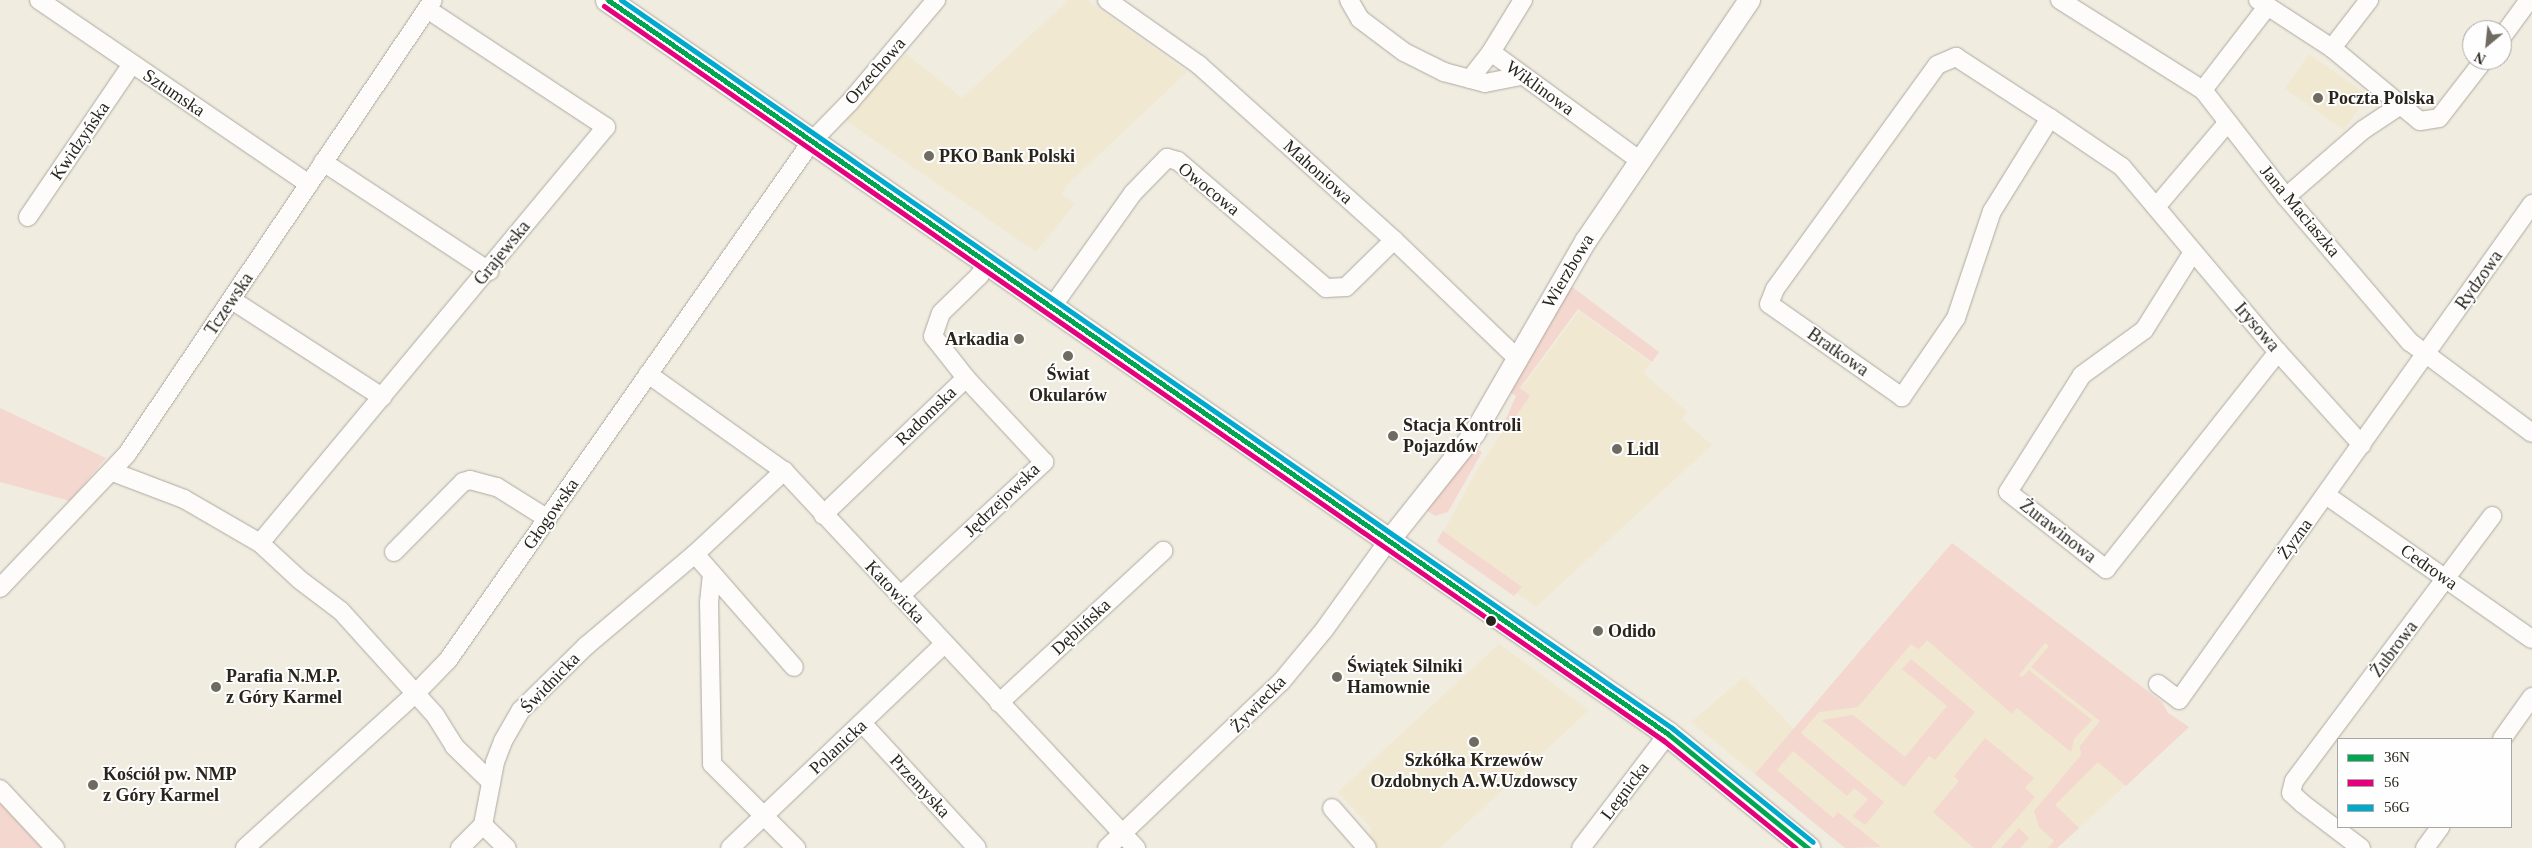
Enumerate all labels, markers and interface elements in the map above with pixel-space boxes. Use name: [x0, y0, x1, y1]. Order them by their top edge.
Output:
north arrow: [2462, 20, 2512, 70]
street label: Orzechowa: [840, 33, 910, 109]
text: N: [2472, 49, 2488, 67]
street label: Wiklinowa: [1502, 56, 1578, 120]
street label: Sztumska: [139, 64, 209, 122]
place label: Poczta Polska: [2328, 87, 2434, 109]
marker: Poczta Polska: [2312, 92, 2324, 104]
street label: Kwidzyńska: [46, 98, 114, 184]
street label: Mahoniowa: [1279, 135, 1357, 209]
place label: PKO Bank Polski: [939, 145, 1075, 167]
marker: PKO Bank Polski: [923, 150, 935, 162]
street label: Owocowa: [1174, 158, 1244, 220]
street label: Jana Maciaszka: [2255, 161, 2345, 261]
street label: Grajewska: [469, 216, 535, 290]
street label: Wierzbowa: [1538, 230, 1598, 312]
street label: Rydzowa: [2451, 246, 2507, 314]
street label: Tczewska: [200, 269, 258, 339]
street label: Irysowa: [2230, 298, 2284, 356]
street label: Bratkowa: [1803, 323, 1873, 381]
place label: Arkadia: [945, 328, 1009, 350]
marker: Arkadia: [1013, 333, 1025, 345]
marker: Świat Okularów: [1062, 350, 1074, 362]
place label: Świat Okularów: [1029, 364, 1107, 406]
street label: Radomska: [891, 382, 961, 450]
place label: Stacja Kontroli Pojazdów: [1403, 415, 1521, 458]
marker: Stacja Kontroli Pojazdów: [1387, 430, 1399, 442]
place label: Lidl: [1627, 438, 1659, 460]
marker: Lidl: [1611, 443, 1623, 455]
street label: Jędrzejowska: [960, 459, 1044, 541]
street label: Głogowska: [519, 474, 583, 554]
street label: Żurawinowa: [2016, 494, 2100, 568]
street label: Żyzna: [2273, 514, 2317, 564]
street label: Cedrowa: [2396, 540, 2462, 594]
street label: Katowicka: [861, 556, 929, 628]
street label: Dęblińska: [1047, 594, 1115, 660]
unlabelled marker: [1486, 616, 1496, 626]
street label: Żubrowa: [2366, 617, 2422, 681]
place label: Odido: [1608, 620, 1656, 642]
marker: Odido: [1592, 625, 1604, 637]
street label: Świdnicka: [516, 648, 584, 718]
place label: Świątek Silniki Hamownie: [1347, 656, 1463, 699]
place label: Parafia N.M.P. z Góry Karmel: [226, 666, 342, 709]
street label: Żywiecka: [1226, 671, 1290, 737]
marker: Świątek Silniki Hamownie: [1331, 671, 1343, 683]
marker: Parafia N.M.P. z Góry Karmel: [210, 681, 222, 693]
street label: Polanicka: [805, 715, 871, 779]
marker: Szkółka Krzewów Ozdobnych A.W.Uzdowscy: [1468, 736, 1480, 748]
legend: [2337, 738, 2512, 828]
text: 36N: [2384, 749, 2410, 765]
street label: Przemyska: [885, 750, 955, 822]
place label: Szkółka Krzewów Ozdobnych A.W.Uzdowscy: [1370, 750, 1578, 792]
street label: Legnicka: [1596, 758, 1654, 824]
place label: Kościół pw. NMP z Góry Karmel: [103, 764, 236, 806]
text: 56: [2384, 774, 2399, 790]
marker: Kościół pw. NMP z Góry Karmel: [87, 779, 99, 791]
text: 56G: [2384, 799, 2410, 815]

